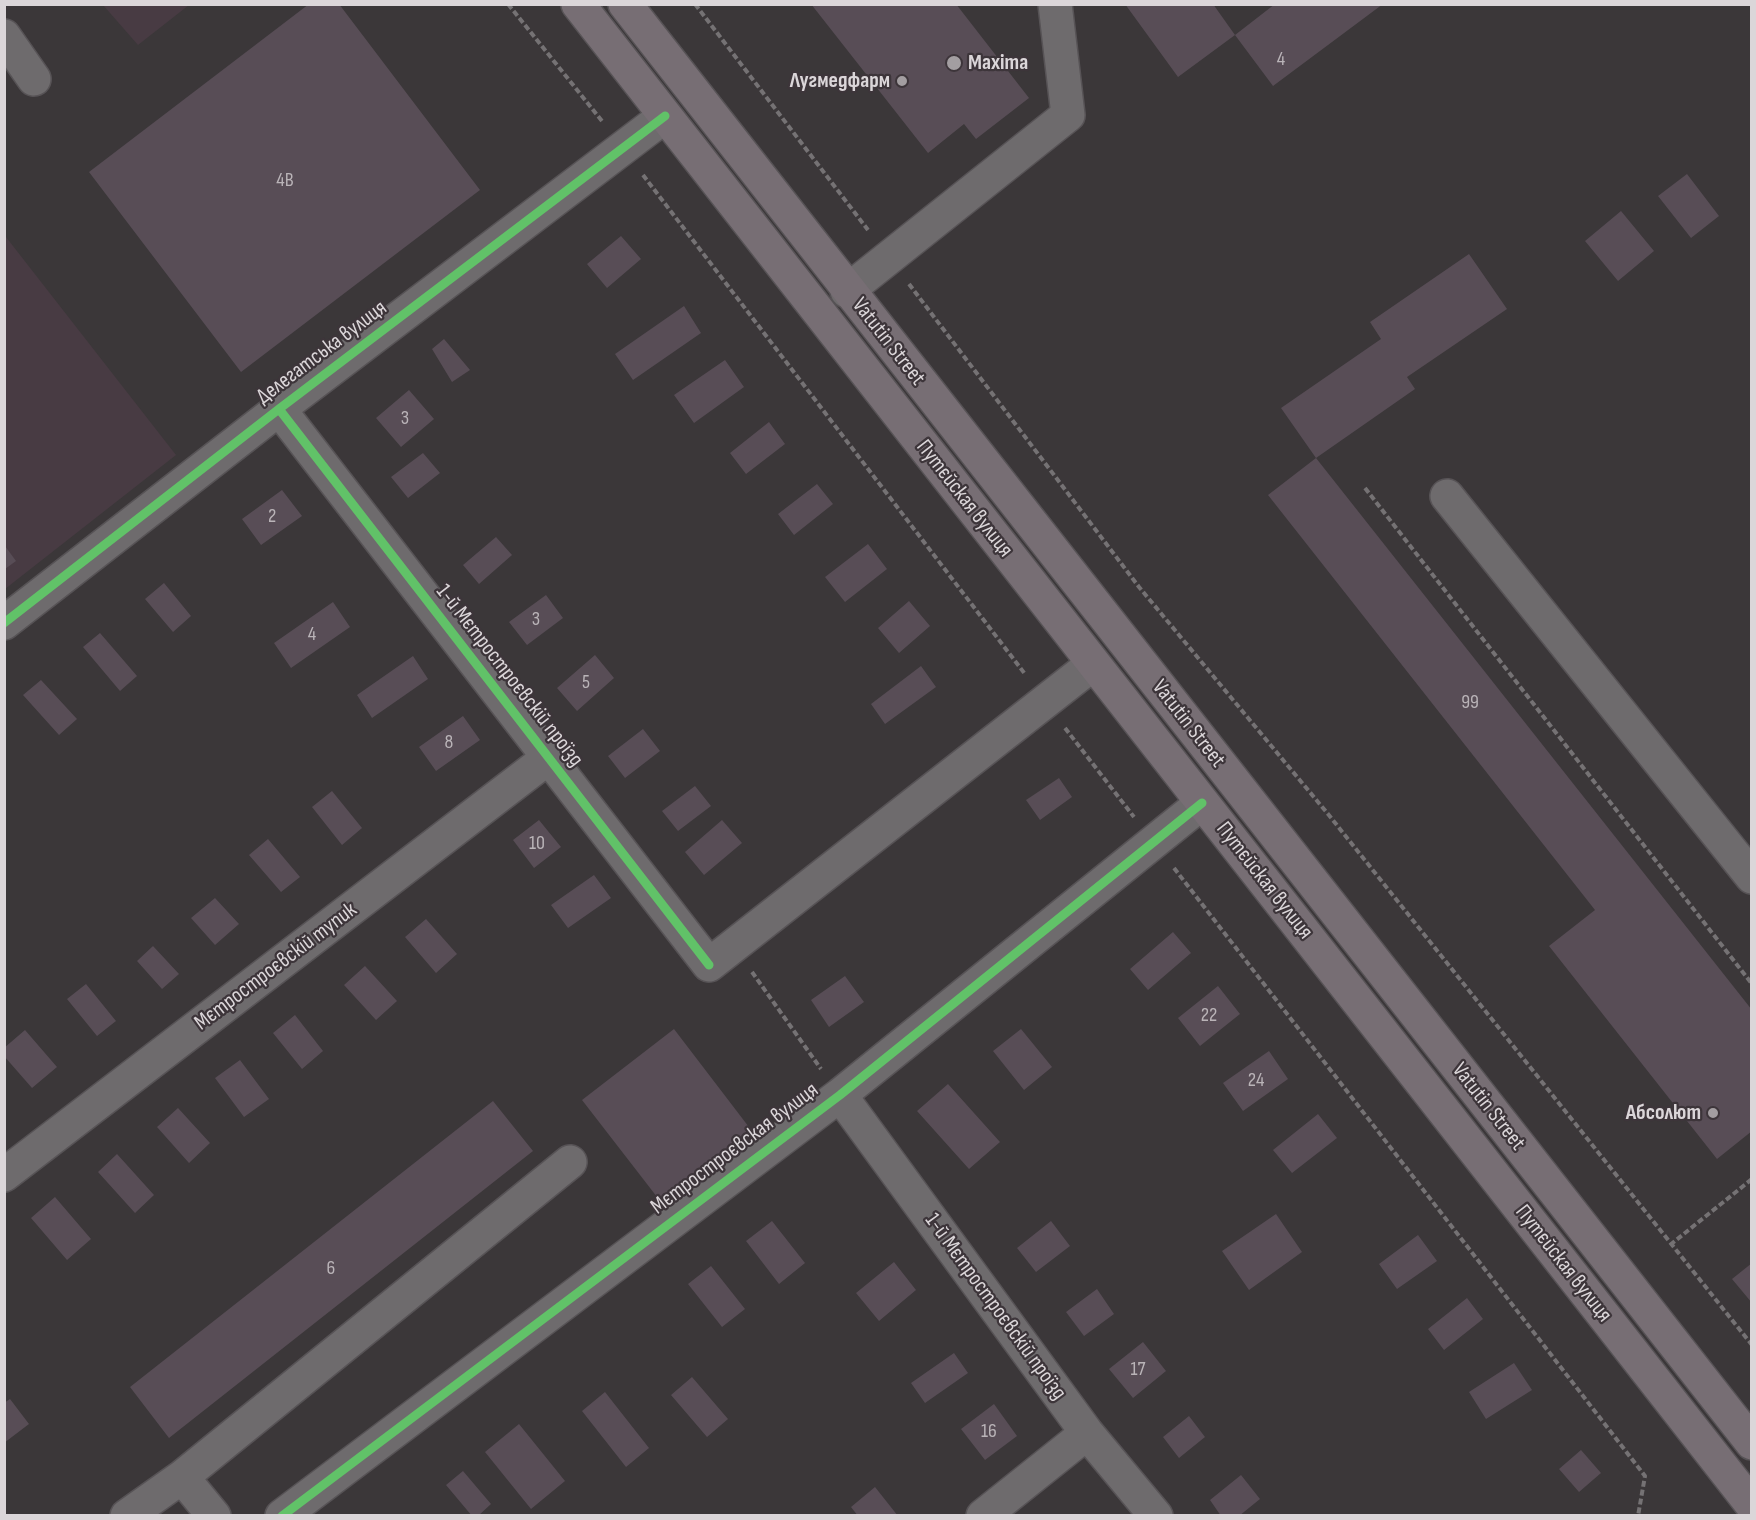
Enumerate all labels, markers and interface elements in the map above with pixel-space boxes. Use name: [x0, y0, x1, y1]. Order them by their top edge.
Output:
house number: 4: [1277, 48, 1285, 72]
place label: Maxima: [968, 50, 1028, 76]
marker: Maxima: [945, 54, 963, 72]
place label: Лугмедфарм: [790, 68, 890, 94]
marker: Лугмедфарм: [895, 74, 909, 88]
house number: 4B: [276, 169, 294, 193]
street label: Vatutin Street: [846, 293, 930, 391]
street label: Делегатська вулиця: [251, 295, 393, 411]
house number: 3: [401, 407, 409, 431]
street label: Путєйская вулиця: [910, 435, 1018, 563]
house number: 2: [268, 505, 276, 529]
street label: 1-й Мєтростроєвскій проїзд: [430, 580, 588, 772]
house number: 3: [532, 608, 540, 632]
house number: 4: [308, 623, 316, 647]
house number: 5: [582, 671, 590, 695]
street label: Vatutin Street: [1146, 675, 1230, 773]
house number: 99: [1461, 691, 1479, 715]
house number: 8: [445, 731, 453, 755]
street label: Путєйская вулиця: [1210, 817, 1318, 945]
house number: 10: [529, 832, 545, 856]
street label: Мєтростроєвскій тупик: [190, 897, 362, 1037]
house number: 22: [1201, 1004, 1217, 1028]
street label: Vatutin Street: [1446, 1058, 1530, 1156]
house number: 24: [1248, 1069, 1264, 1093]
street label: Мєтростроєвская вулиця: [646, 1077, 824, 1221]
place label: Абсолют: [1626, 1100, 1701, 1126]
marker: Абсолют: [1706, 1106, 1720, 1120]
street label: Путєйская вулиця: [1509, 1200, 1617, 1328]
street label: 1-й Мєтростроєвскій проїзд: [918, 1209, 1072, 1405]
house number: 6: [327, 1257, 335, 1281]
house number: 17: [1131, 1358, 1145, 1382]
house number: 16: [981, 1420, 997, 1444]

